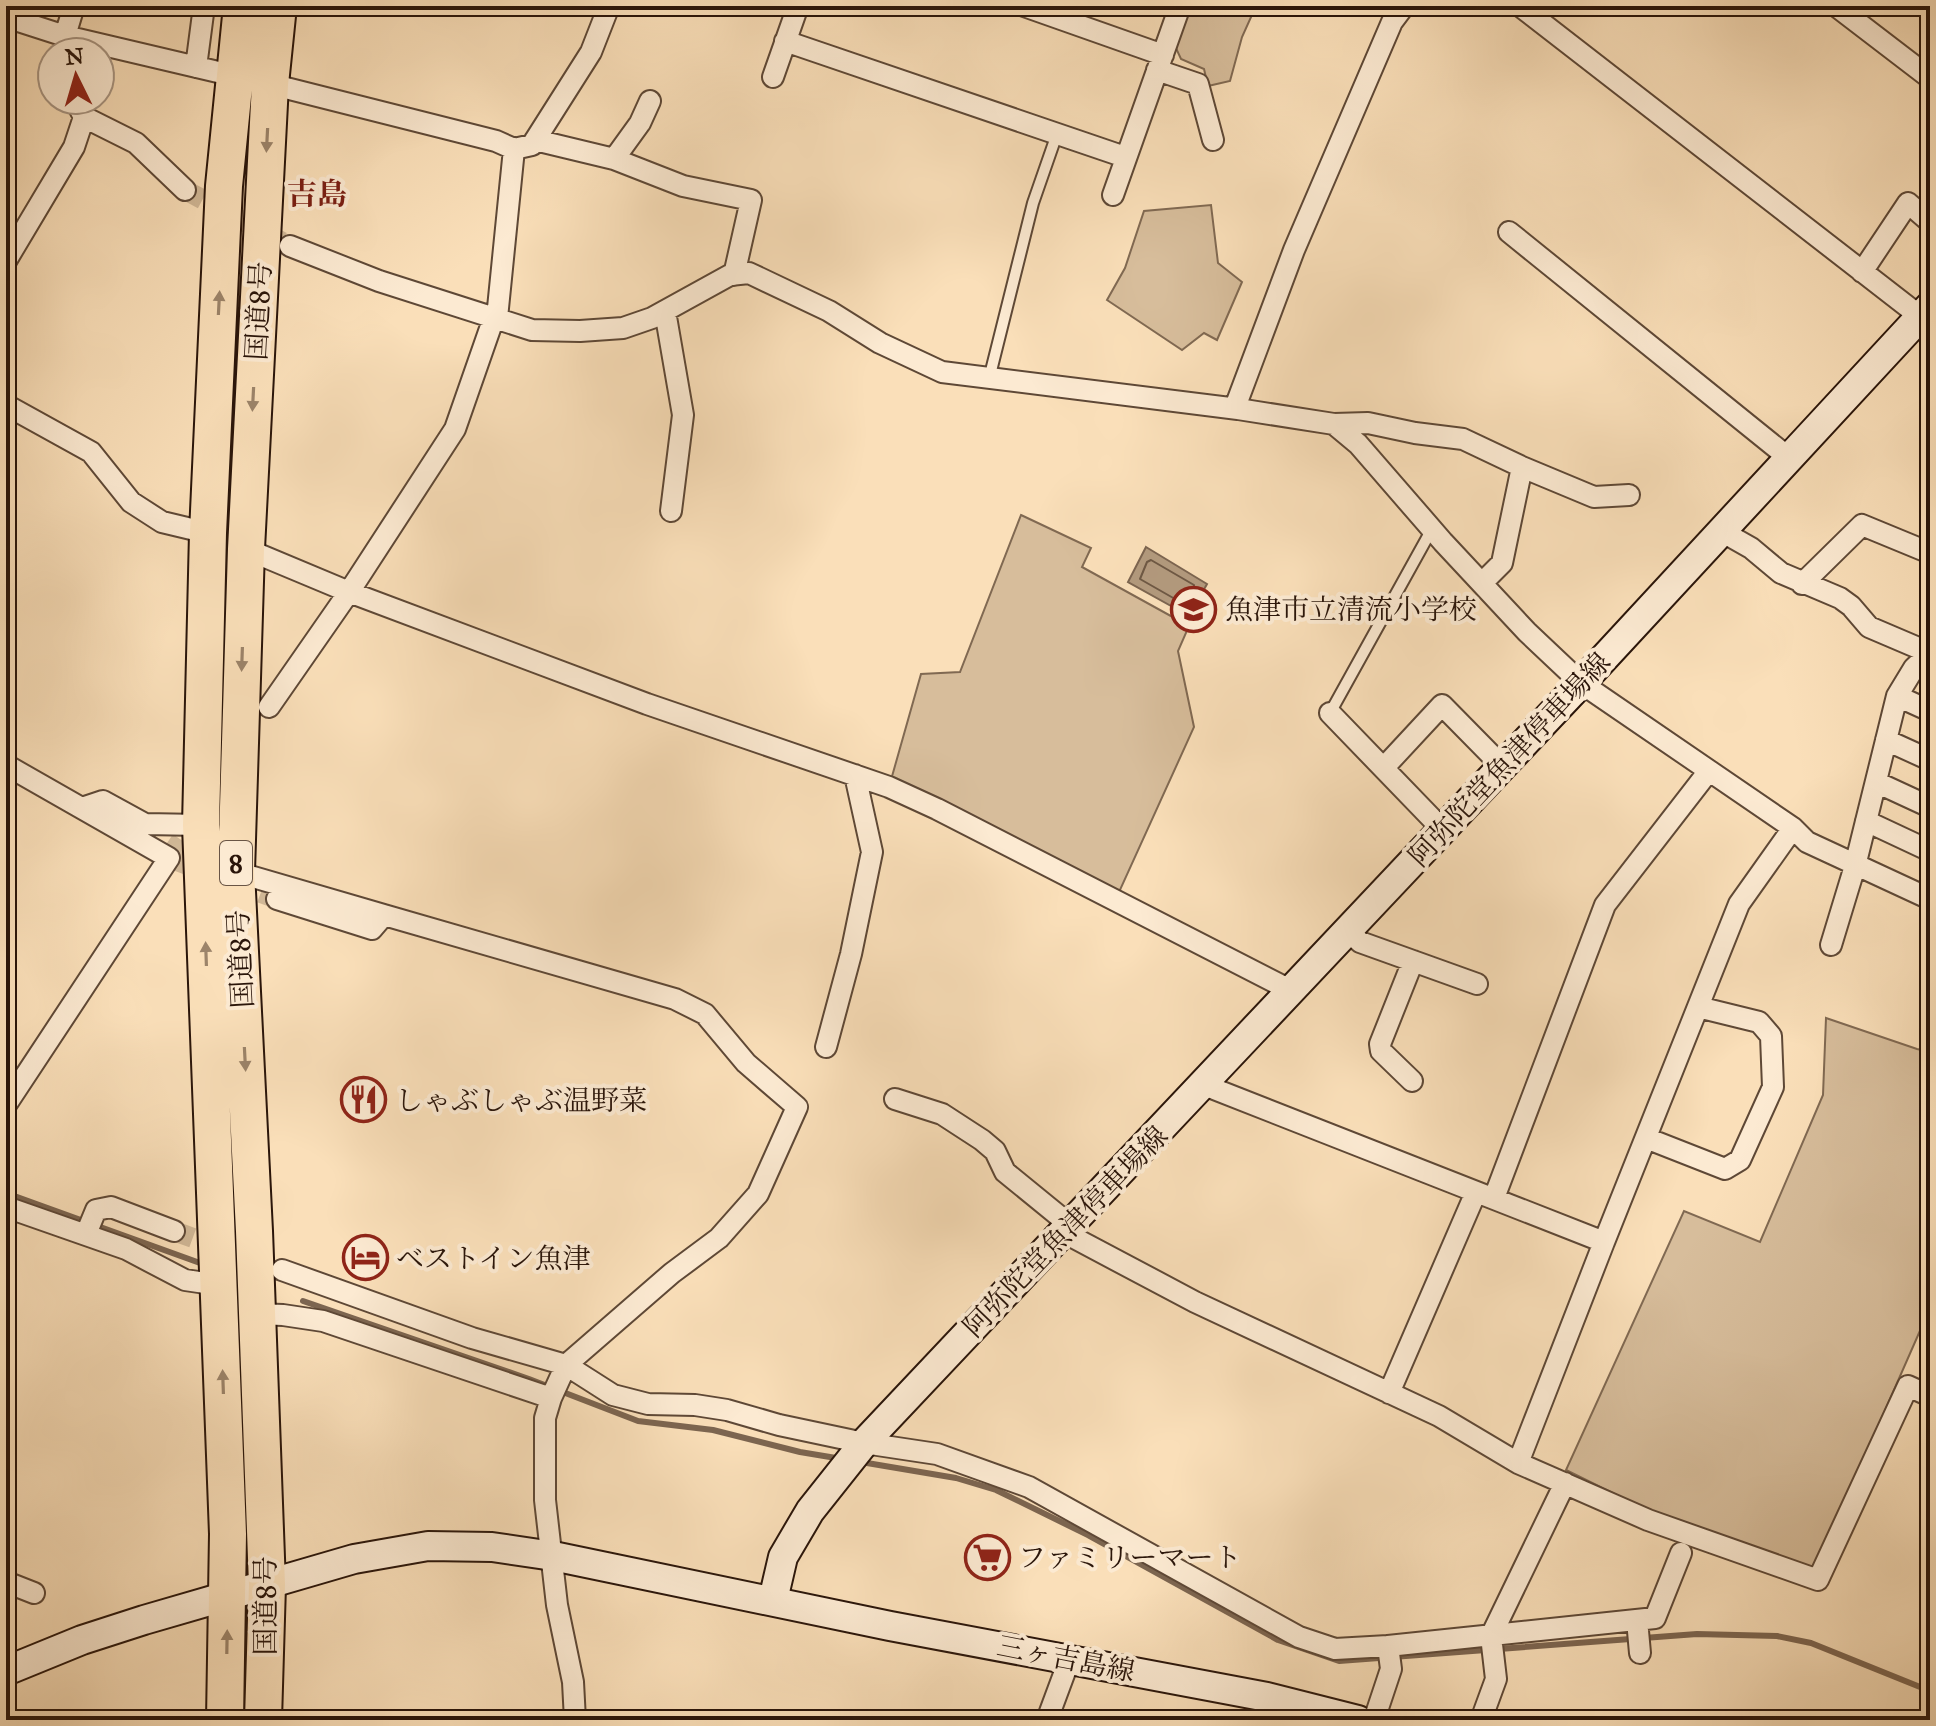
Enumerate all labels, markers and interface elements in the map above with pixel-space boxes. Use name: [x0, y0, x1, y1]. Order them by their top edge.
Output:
north arrow: [36, 36, 116, 116]
text: N: [64, 42, 85, 71]
one-way arrow: [260, 127, 273, 152]
district label: 吉島: [287, 176, 347, 212]
street label: 国道8号: [238, 261, 279, 361]
one-way arrow: [212, 290, 225, 315]
one-way arrow: [247, 387, 260, 412]
school or university icon: 魚津市立清流小学校: [1170, 585, 1218, 633]
place label: 魚津市立清流小学校: [1225, 592, 1477, 627]
street label: 阿弥陀堂魚津停車場線: [1401, 645, 1618, 874]
one-way arrow: [236, 647, 249, 672]
road number: 8: [220, 841, 252, 885]
street label: 国道8号: [220, 909, 261, 1009]
one-way arrow: [200, 941, 213, 966]
one-way arrow: [239, 1047, 252, 1072]
restaurant icon: しゃぶしゃぶ温野菜: [340, 1076, 388, 1124]
place label: しゃぶしゃぶ温野菜: [395, 1083, 647, 1118]
street label: 阿弥陀堂魚津停車場線: [956, 1118, 1175, 1344]
hotel icon: ベストイン魚津: [341, 1234, 389, 1282]
place label: ベストイン魚津: [396, 1241, 591, 1276]
one-way arrow: [216, 1369, 229, 1394]
supermarket icon: ファミリーマート: [963, 1533, 1011, 1581]
place label: ファミリーマート: [1018, 1540, 1241, 1575]
street label: 国道8号: [248, 1557, 283, 1655]
street label: 三ヶ吉島線: [994, 1628, 1138, 1689]
one-way arrow: [221, 1629, 233, 1654]

